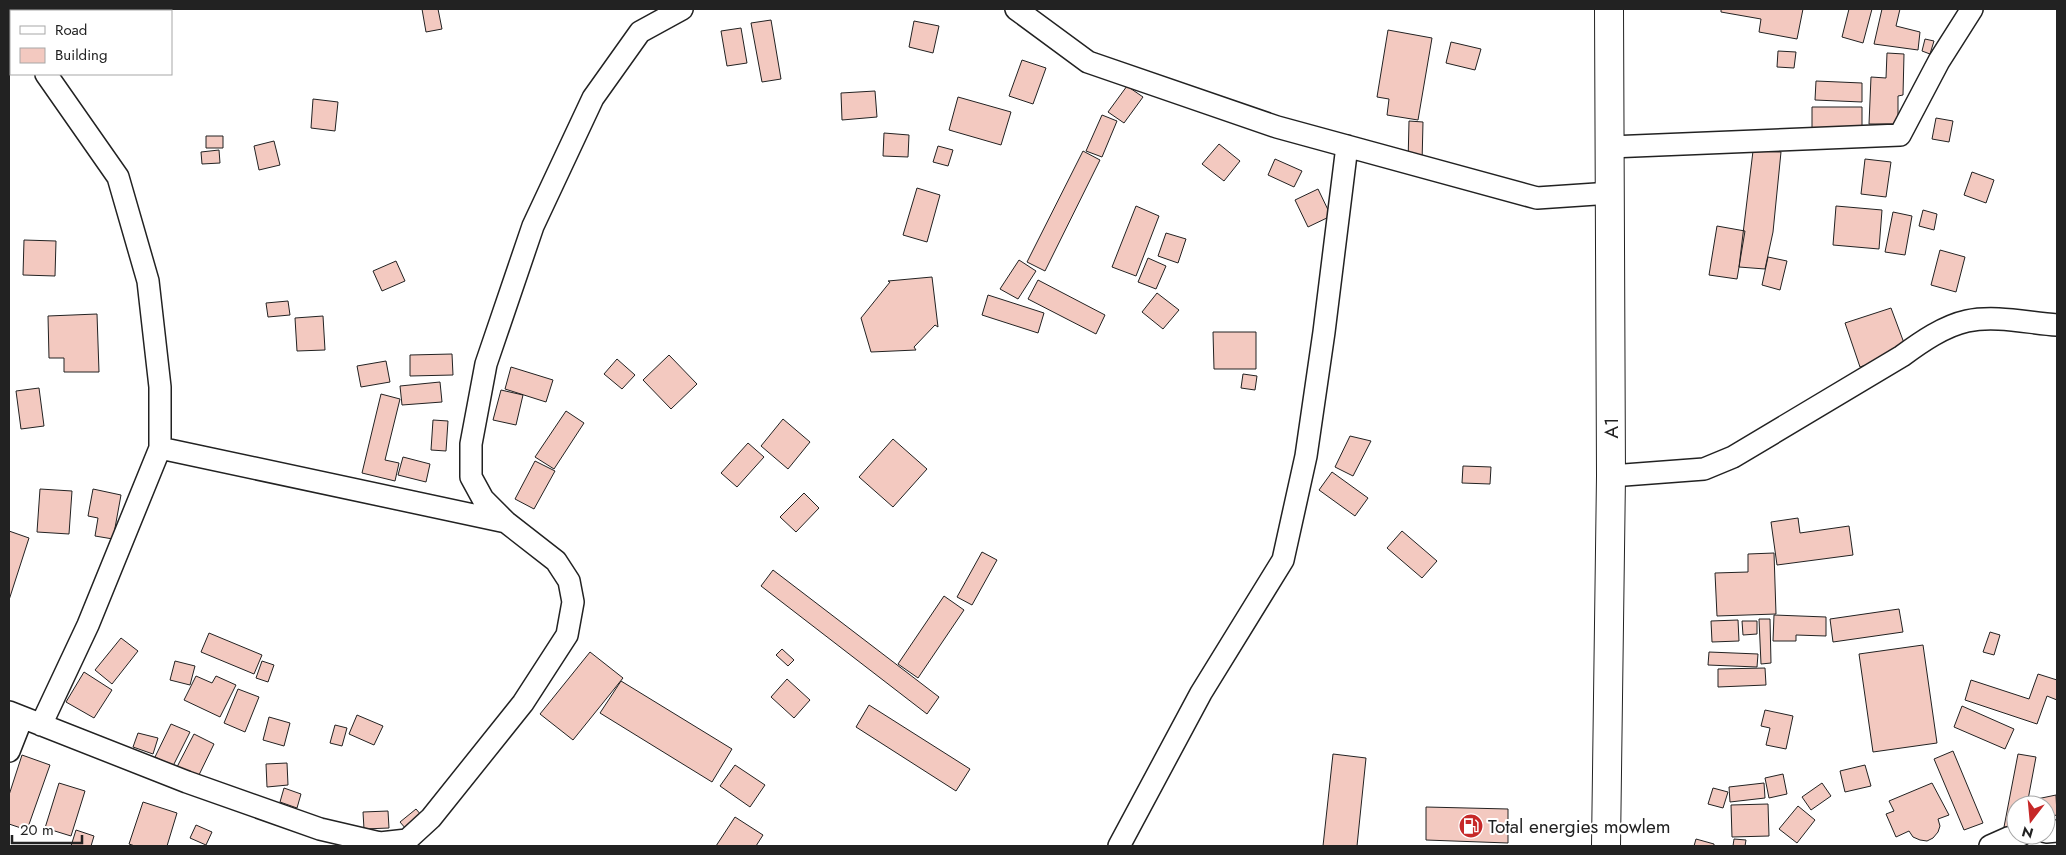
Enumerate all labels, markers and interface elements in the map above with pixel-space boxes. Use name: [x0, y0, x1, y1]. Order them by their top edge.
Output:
legend: [10, 10, 172, 75]
text: Road: [55, 19, 87, 41]
text: Building: [55, 44, 107, 66]
street label: A1: [1598, 417, 1625, 439]
north arrow: [2006, 795, 2056, 845]
scale bar: [12, 812, 82, 844]
fuel station icon: Total energies mowlem: [1458, 813, 1484, 839]
place label: Total energies mowlem: [1488, 813, 1671, 840]
text: 20 m: [20, 819, 54, 841]
text: N: [2019, 821, 2036, 844]

